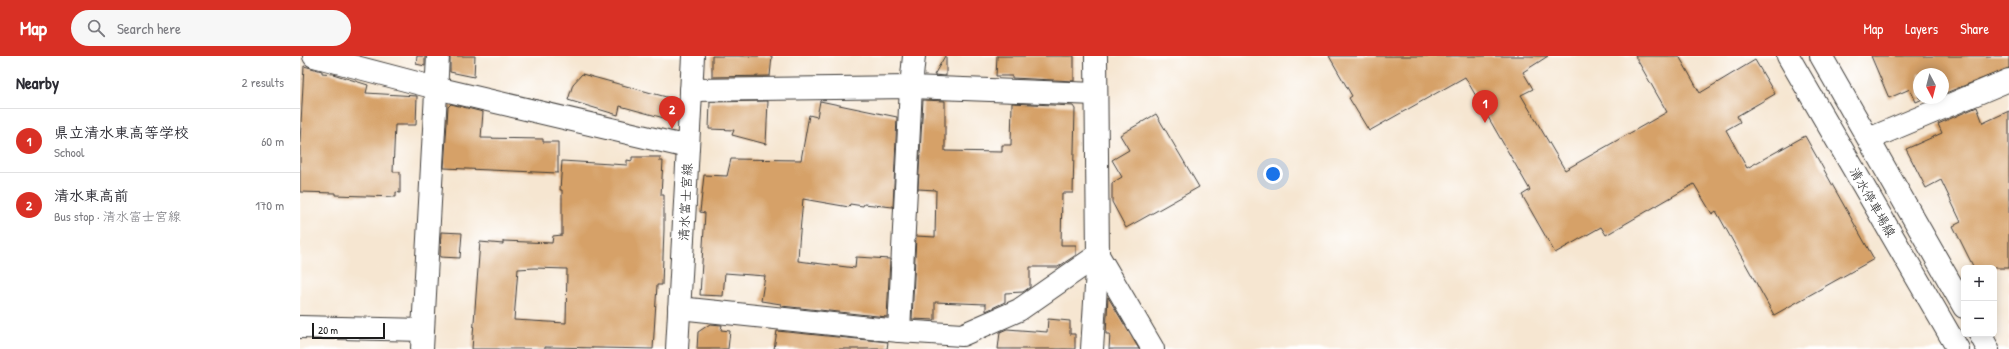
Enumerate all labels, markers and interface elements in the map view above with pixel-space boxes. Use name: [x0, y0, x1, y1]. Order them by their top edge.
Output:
search box: [71, 10, 351, 46]
text: Map: [20, 15, 47, 41]
icon: search: [85, 17, 107, 39]
text: Search here: [117, 18, 181, 39]
text: Map: [1863, 19, 1883, 38]
text: Layers: [1905, 19, 1938, 38]
text: Share: [1960, 19, 1989, 38]
north arrow: [1913, 68, 1949, 104]
text: Nearby: [16, 71, 59, 94]
text: 2 results: [242, 73, 284, 91]
pin: 1: [1472, 90, 1498, 123]
pin: 2: [659, 96, 685, 129]
text: 県立清水東高等学校: [54, 122, 189, 143]
text: 1: [27, 132, 31, 150]
text: 60 m: [261, 132, 284, 150]
text: School: [54, 143, 84, 161]
street label: 清水富士宮線: [674, 162, 696, 241]
your location: [1263, 164, 1283, 184]
street label: 清水停車場線: [1846, 164, 1901, 241]
text: 清水東高前: [54, 185, 129, 206]
text: 2: [26, 196, 32, 214]
text: 170 m: [255, 196, 284, 214]
text: Bus stop · 清水富士宮線: [54, 207, 181, 225]
map controls: [1961, 265, 1997, 337]
button: +: [1961, 265, 1997, 301]
button: −: [1961, 301, 1997, 337]
scale bar: [312, 321, 385, 340]
text: 20 m: [318, 323, 338, 337]

